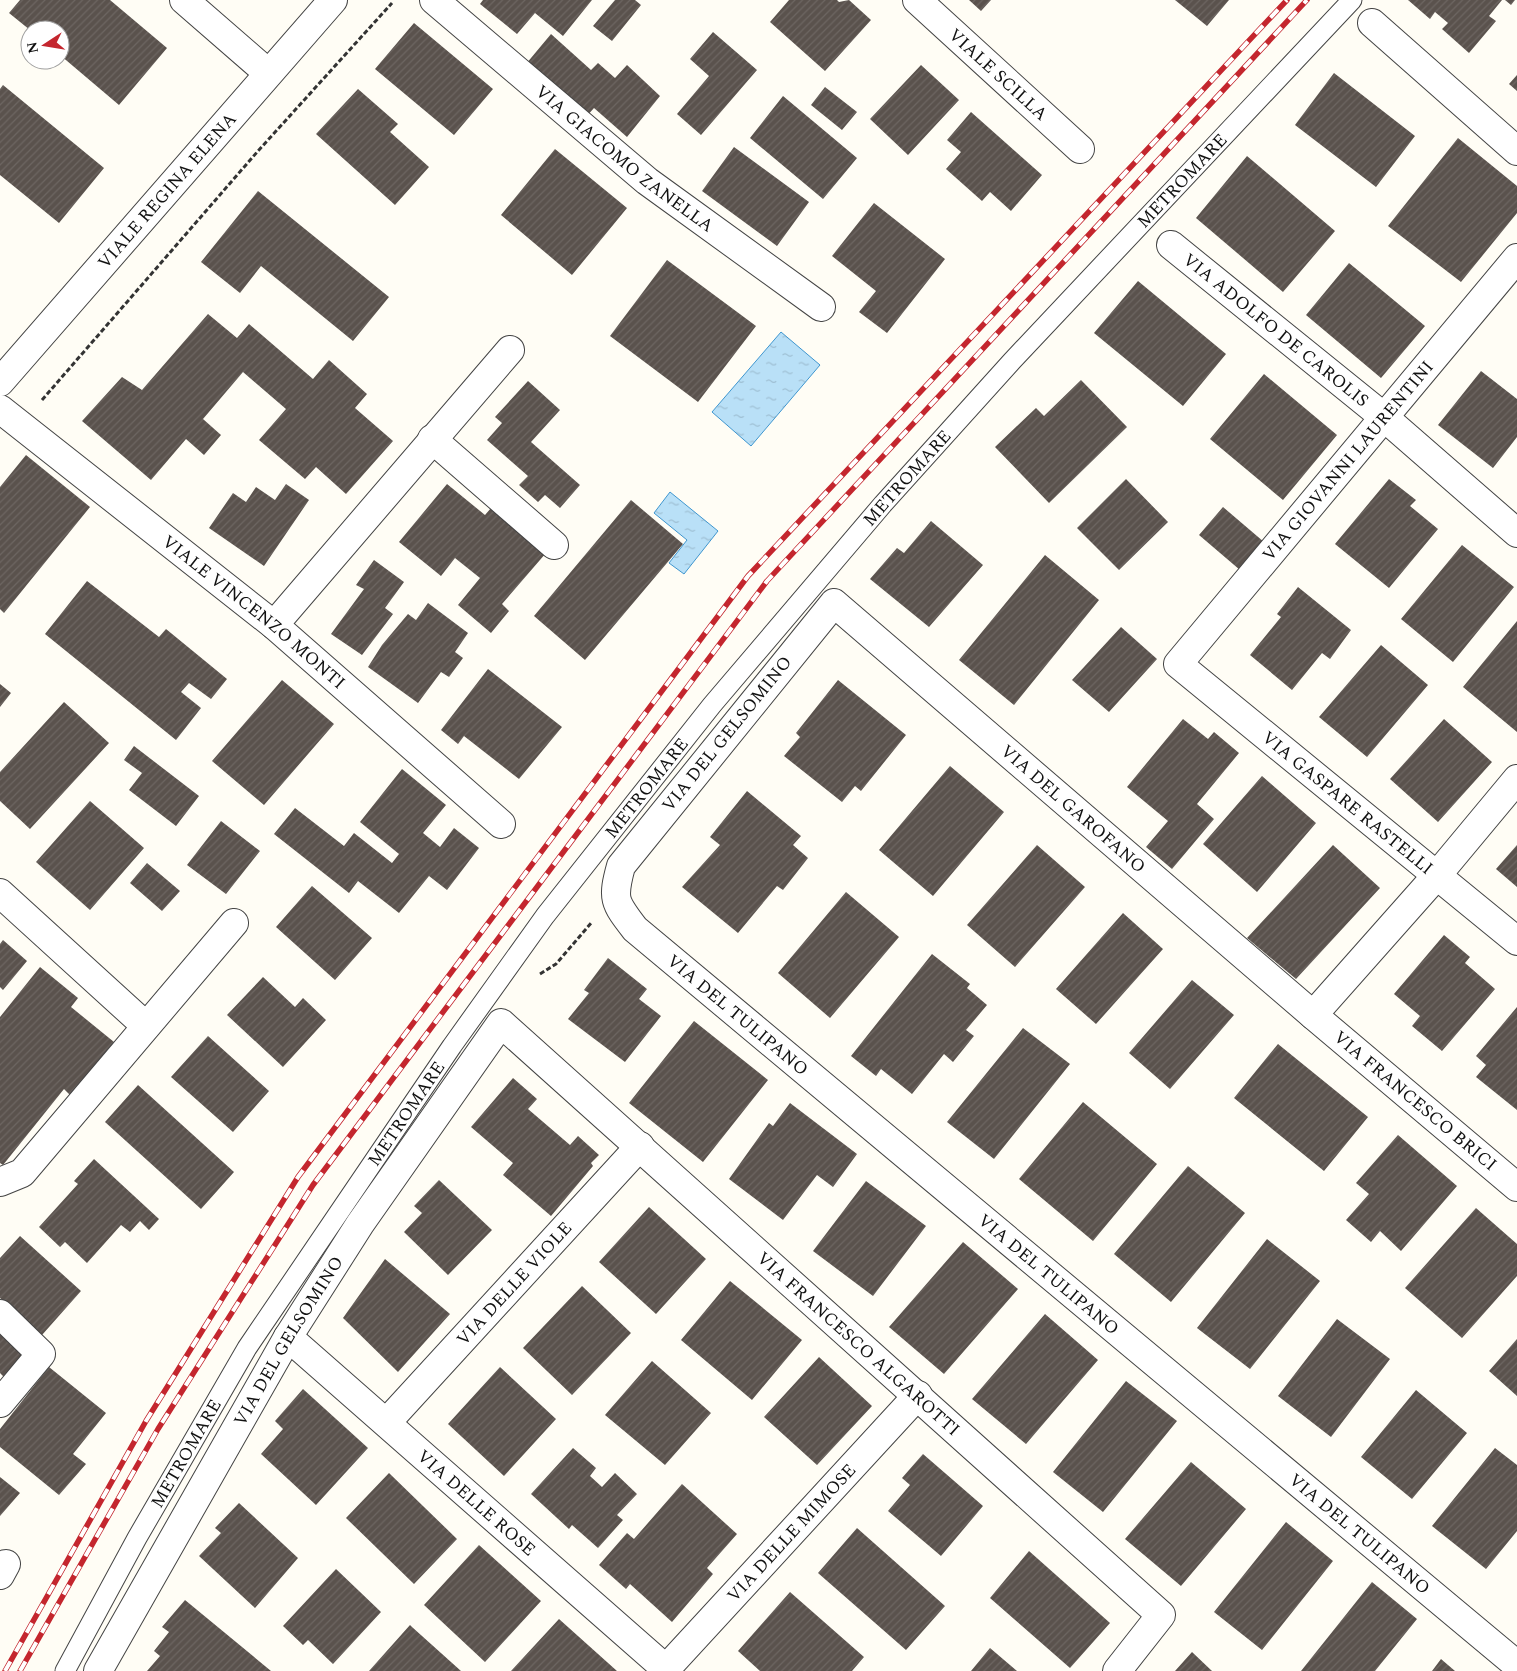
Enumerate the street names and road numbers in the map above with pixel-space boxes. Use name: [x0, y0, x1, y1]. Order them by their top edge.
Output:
street label: VIALE SCILLA: [942, 22, 1054, 127]
street label: VIA GIACOMO ZANELLA: [529, 78, 720, 239]
street label: VIALE REGINA ELENA: [91, 106, 243, 275]
street label: METROMARE: [1130, 127, 1234, 234]
street label: VIA ADOLFO DE CAROLIS: [1177, 246, 1375, 413]
street label: VIA GIOVANNI LAURENTINI: [1256, 355, 1440, 567]
street label: METROMARE: [856, 423, 958, 532]
street label: VIALE VINCENZO MONTI: [156, 528, 352, 695]
street label: VIA DEL GELSOMINO: [655, 650, 799, 818]
street label: VIA GASPARE RASTELLI: [1256, 724, 1439, 881]
street label: METROMARE: [598, 732, 695, 844]
street label: VIA DEL GAROFANO: [994, 738, 1152, 880]
street label: VIA DEL TULIPANO: [661, 948, 815, 1082]
street label: VIA FRANCESCO BRICI: [1327, 1024, 1503, 1178]
street label: METROMARE: [361, 1056, 451, 1172]
street label: VIA DEL TULIPANO: [972, 1207, 1125, 1341]
street label: VIA DELLE VIOLE: [450, 1215, 578, 1352]
street label: VIA FRANCESCO ALGAROTTI: [751, 1245, 966, 1442]
street label: VIA DEL GELSOMINO: [227, 1251, 350, 1431]
street label: METROMARE: [144, 1394, 228, 1513]
street label: VIA DELLE ROSE: [411, 1443, 542, 1562]
street label: VIA DELLE MIMOSE: [720, 1457, 862, 1608]
street label: VIA DEL TULIPANO: [1283, 1467, 1436, 1601]

